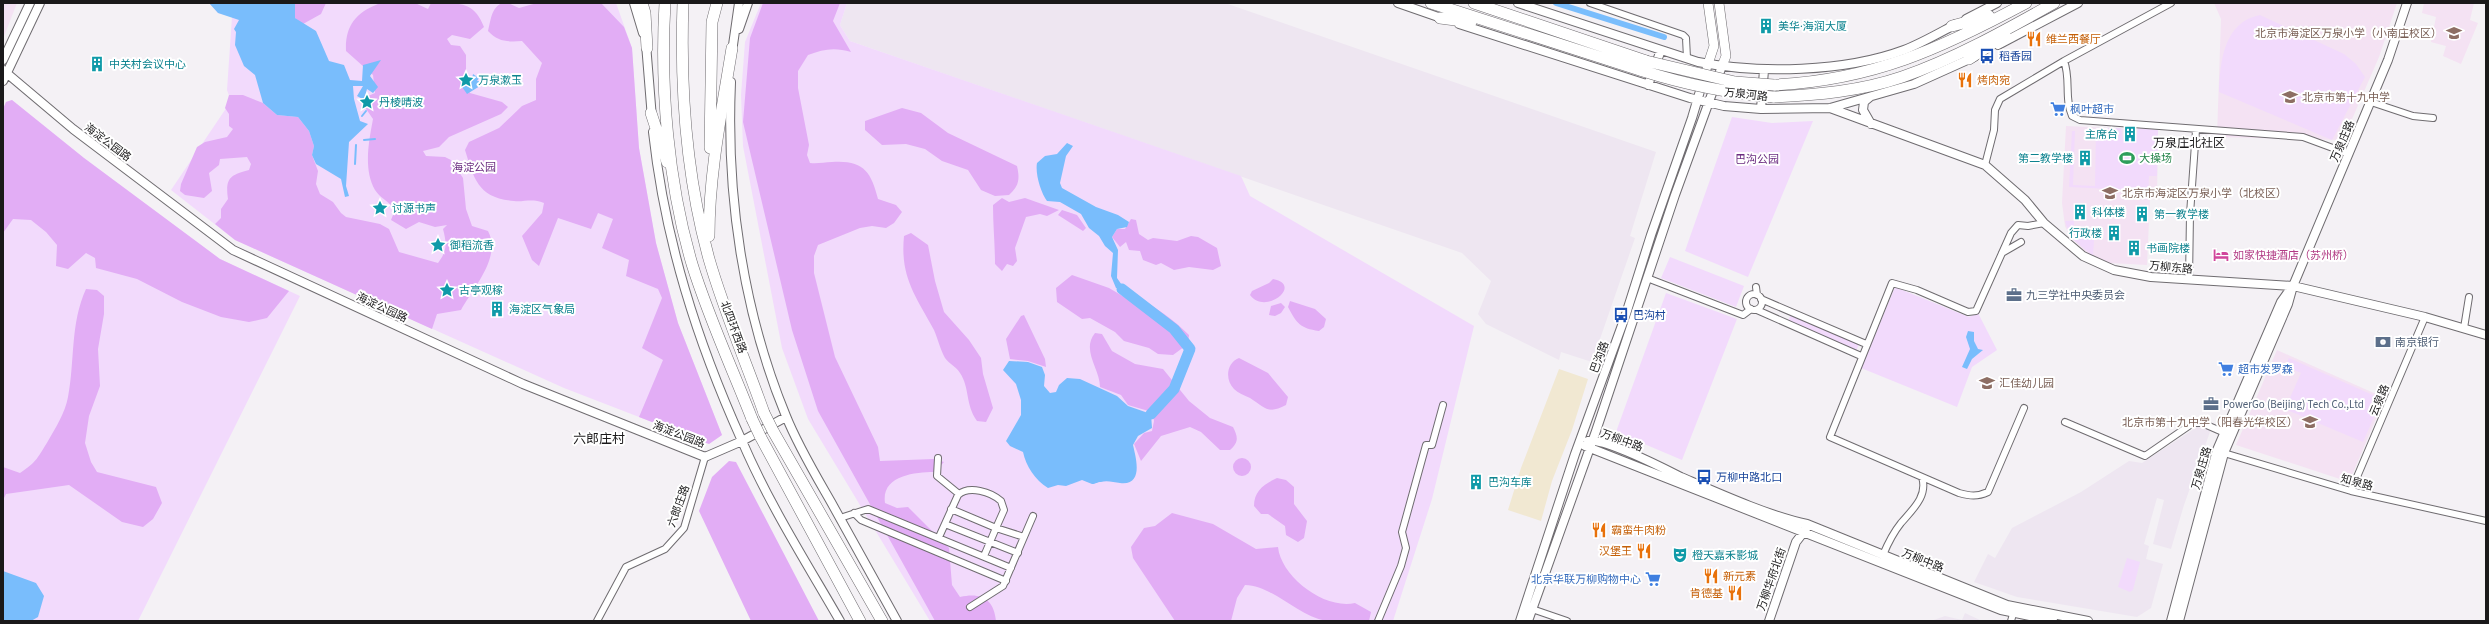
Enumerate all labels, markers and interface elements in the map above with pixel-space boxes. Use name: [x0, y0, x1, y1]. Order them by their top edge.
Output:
building icon: 美华·海润大厦: [1757, 17, 1775, 35]
place label: 美华·海润大厦: [1778, 19, 1847, 34]
school or university icon: 北京市海淀区万泉小学（小南庄校区）: [2445, 24, 2463, 42]
place label: 北京市海淀区万泉小学（小南庄校区）: [2255, 26, 2442, 41]
restaurant icon: 维兰西餐厅: [2025, 30, 2043, 48]
place label: 维兰西餐厅: [2046, 32, 2101, 47]
bus stop icon: 稻香园: [1978, 47, 1996, 65]
place label: 稻香园: [1999, 49, 2032, 64]
building icon: 中关村会议中心: [88, 55, 106, 73]
place label: 中关村会议中心: [109, 57, 186, 72]
place icon: 万泉漱玉: [457, 71, 475, 89]
restaurant icon: 烤肉宛: [1956, 71, 1974, 89]
place label: 万泉漱玉: [478, 73, 522, 88]
place label: 烤肉宛: [1977, 73, 2010, 88]
street label: 万泉河路: [1723, 85, 1769, 104]
school or university icon: 北京市第十九中学: [2281, 88, 2299, 106]
place label: 北京市第十九中学: [2302, 90, 2390, 105]
place icon: 丹棱晴波: [358, 93, 376, 111]
place label: 丹棱晴波: [379, 95, 423, 110]
supermarket icon: 枫叶超市: [2049, 100, 2067, 118]
place label: 枫叶超市: [2070, 102, 2114, 117]
street label: 万泉庄路: [2327, 118, 2358, 164]
street label: 海淀公园路: [81, 120, 134, 165]
building icon: 主席台: [2121, 125, 2139, 143]
place label: 主席台: [2085, 127, 2118, 142]
district label: 万泉庄北社区: [2153, 135, 2225, 152]
building icon: 第二教学楼: [2076, 149, 2094, 167]
sports icon: 大操场: [2118, 149, 2136, 167]
place label: 第二教学楼: [2018, 151, 2073, 166]
place label: 大操场: [2139, 151, 2172, 166]
park label: 巴沟公园: [1735, 152, 1779, 167]
park label: 海淀公园: [452, 160, 496, 175]
school or university icon: 北京市海淀区万泉小学（北校区）: [2101, 184, 2119, 202]
place label: 北京市海淀区万泉小学（北校区）: [2122, 186, 2287, 201]
place icon: 讨源书声: [371, 199, 389, 217]
place label: 讨源书声: [392, 201, 436, 216]
building icon: 科体楼: [2071, 203, 2089, 221]
place label: 科体楼: [2092, 205, 2125, 220]
building icon: 第一教学楼: [2133, 205, 2151, 223]
place label: 第一教学楼: [2154, 207, 2209, 222]
building icon: 行政楼: [2105, 224, 2123, 242]
place label: 行政楼: [2069, 226, 2102, 241]
place icon: 御稻流香: [429, 236, 447, 254]
place label: 御稻流香: [449, 238, 494, 253]
building icon: 书画院楼: [2125, 239, 2143, 257]
place label: 书画院楼: [2146, 241, 2190, 256]
hotel icon: 如家快捷酒店（苏州桥）: [2212, 246, 2230, 264]
place label: 如家快捷酒店（苏州桥）: [2233, 248, 2354, 263]
street label: 万柳东路: [2148, 258, 2194, 277]
place icon: 古亭观稼: [438, 281, 456, 299]
place label: 古亭观稼: [459, 283, 503, 298]
office icon: 九三学社中央委员会: [2005, 286, 2023, 304]
place label: 九三学社中央委员会: [2026, 288, 2125, 303]
street label: 海淀公园路: [354, 289, 410, 326]
street label: 北四环西路: [717, 299, 750, 356]
building icon: 海淀区气象局: [488, 300, 506, 318]
place label: 海淀区气象局: [509, 302, 575, 317]
bus stop icon: 巴沟村: [1612, 306, 1630, 324]
place label: 巴沟村: [1633, 308, 1666, 323]
bank icon: 南京银行: [2374, 333, 2392, 351]
place label: 南京银行: [2395, 335, 2439, 350]
street label: 巴沟路: [1587, 339, 1612, 375]
supermarket icon: 超市发罗森: [2217, 360, 2235, 378]
place label: 超市发罗森: [2238, 362, 2293, 377]
school or university icon: 汇佳幼儿园: [1978, 374, 1996, 392]
place label: 汇佳幼儿园: [1999, 376, 2054, 391]
street label: 云泉路: [2366, 382, 2393, 418]
office icon: PowerGo (Beijing) Tech Co.,Ltd: [2202, 395, 2220, 413]
place label: PowerGo (Beijing) Tech Co.,Ltd: [2223, 397, 2364, 412]
school or university icon: 北京市第十九中学（阳春光华校区）: [2301, 413, 2319, 431]
place label: 北京市第十九中学（阳春光华校区）: [2122, 415, 2298, 430]
street label: 海淀公园路: [650, 418, 707, 451]
street label: 万柳中路: [1599, 426, 1645, 455]
district label: 六郎庄村: [573, 430, 625, 448]
street label: 万泉庄路: [2188, 445, 2215, 491]
bus stop icon: 万柳中路北口: [1695, 468, 1713, 486]
place label: 万柳中路北口: [1716, 470, 1782, 485]
street label: 知泉路: [2339, 471, 2375, 494]
building icon: 巴沟车库: [1467, 473, 1485, 491]
place label: 巴沟车库: [1488, 475, 1532, 490]
street label: 六郎庄路: [664, 483, 693, 529]
restaurant icon: 霸蛮牛肉粉: [1590, 521, 1608, 539]
place label: 霸蛮牛肉粉: [1611, 523, 1666, 538]
restaurant icon: 汉堡王: [1635, 542, 1653, 560]
place label: 汉堡王: [1599, 544, 1632, 559]
street label: 万柳中路: [1900, 545, 1946, 576]
theatre icon: 橙天嘉禾影城: [1671, 546, 1689, 564]
street label: 万柳华府北街: [1754, 546, 1789, 613]
place label: 橙天嘉禾影城: [1692, 548, 1758, 563]
restaurant icon: 新元素: [1702, 567, 1720, 585]
place label: 新元素: [1723, 569, 1756, 584]
supermarket icon: 北京华联万柳购物中心: [1644, 570, 1662, 588]
place label: 北京华联万柳购物中心: [1531, 572, 1641, 587]
restaurant icon: 肯德基: [1726, 584, 1744, 602]
place label: 肯德基: [1690, 586, 1723, 601]

